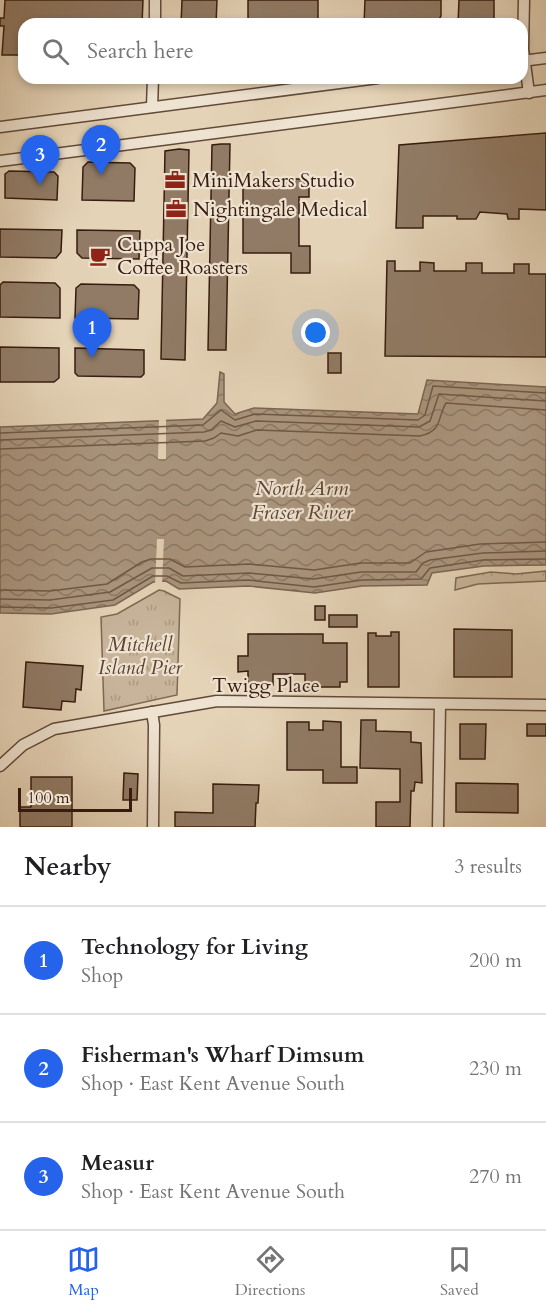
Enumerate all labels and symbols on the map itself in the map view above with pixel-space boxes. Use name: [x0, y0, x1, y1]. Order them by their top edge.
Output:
pin: 2: [82, 126, 120, 175]
pin: 3: [20, 136, 60, 185]
place label: MiniMakers Studio: [192, 167, 355, 194]
office icon: MiniMakers Studio: [163, 168, 187, 192]
place label: Nightingale Medical: [193, 196, 368, 223]
office icon: Nightingale Medical: [164, 197, 188, 221]
place label: Cuppa Joe Coffee Roasters: [117, 231, 248, 281]
cafe icon: Cuppa Joe Coffee Roasters: [88, 244, 112, 268]
pin: 1: [72, 308, 112, 358]
your location: [301, 318, 330, 347]
water label: North Arm Fraser River: [251, 474, 354, 527]
park label: Mitchell Island Pier: [98, 631, 184, 681]
street label: Twigg Place: [212, 672, 320, 699]
scale bar: [18, 785, 132, 812]

